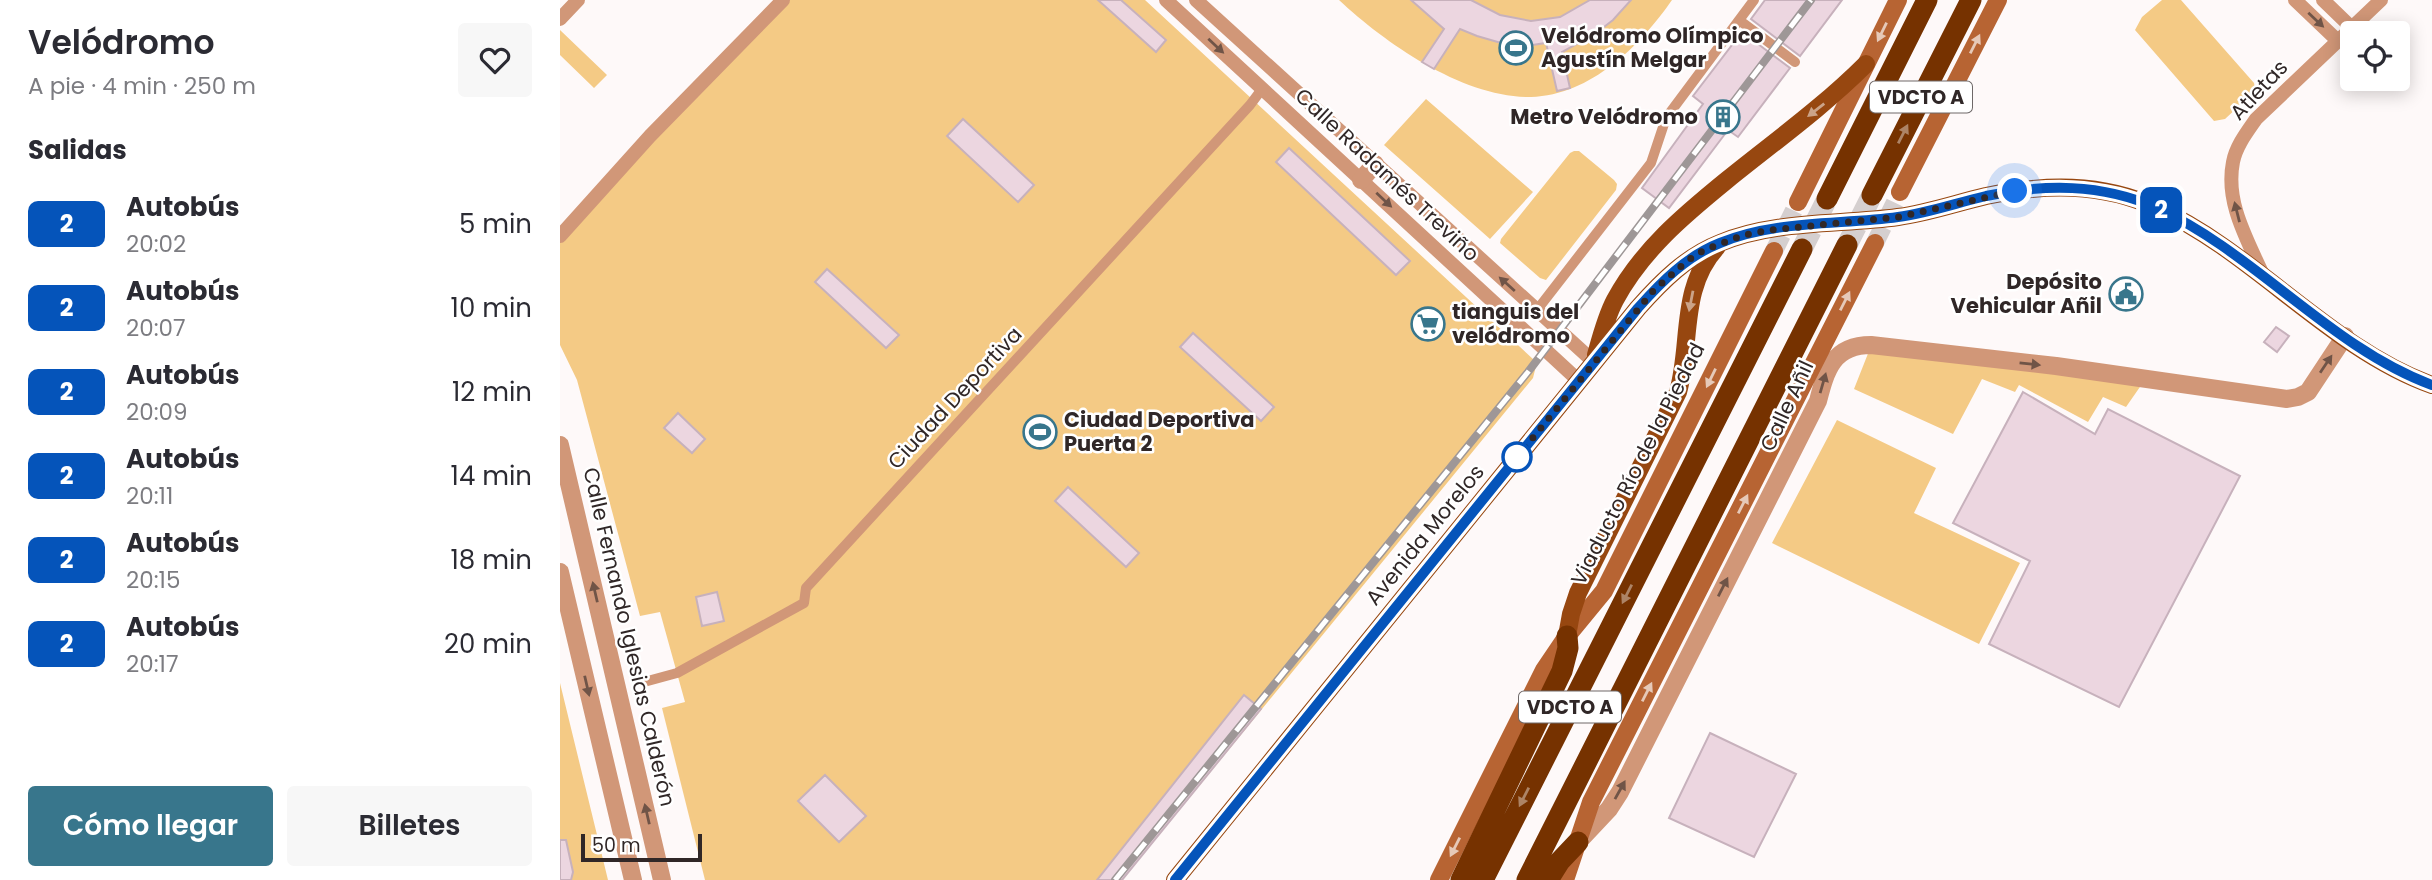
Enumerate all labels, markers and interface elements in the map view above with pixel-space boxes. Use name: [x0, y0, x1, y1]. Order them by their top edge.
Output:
one-way arrow: [2307, 12, 2324, 28]
text: Velódromo: [28, 19, 214, 66]
place label: Velódromo Olímpico Agustín Melgar: [1541, 21, 1764, 74]
map controls: [2340, 21, 2410, 91]
button: locate: [2340, 21, 2410, 91]
one-way arrow: [1877, 22, 1888, 42]
button: heart: [458, 23, 532, 97]
sports icon: Velódromo Olímpico Agustín Melgar: [1497, 29, 1535, 67]
one-way arrow: [1970, 34, 1981, 54]
one-way arrow: [1207, 38, 1224, 54]
street label: Atletas: [2223, 53, 2294, 126]
text: A pie · 4 min · 250 m: [28, 70, 256, 102]
street label: Calle Radamés Treviño: [1289, 82, 1486, 268]
road number: VDCTO A: [1870, 82, 1972, 113]
building icon: Metro Velódromo: [1704, 98, 1742, 136]
place label: Metro Velódromo: [1510, 102, 1698, 131]
one-way arrow: [1807, 102, 1825, 117]
one-way arrow: [1897, 124, 1908, 144]
text: Salidas: [28, 132, 127, 168]
your location: [1997, 173, 2032, 208]
line badge: 2: [2138, 187, 2184, 233]
text: Autobús: [126, 189, 240, 225]
one-way arrow: [1375, 192, 1392, 208]
text: 2: [2154, 193, 2168, 226]
one-way arrow: [2231, 201, 2242, 223]
text: 5 min: [459, 206, 532, 242]
text: 2: [60, 207, 73, 240]
text: 20:02: [126, 228, 186, 260]
place label: Depósito Vehicular Añil: [1951, 267, 2102, 320]
text: Autobús: [126, 273, 240, 309]
public building icon: Depósito Vehicular Añil: [2107, 275, 2145, 313]
one-way arrow: [1499, 276, 1516, 292]
text: 10 min: [451, 290, 532, 326]
one-way arrow: [1685, 290, 1696, 312]
text: 2: [60, 291, 73, 324]
one-way arrow: [1840, 291, 1851, 311]
place label: tianguis del velódromo: [1452, 297, 1579, 350]
supermarket icon: tianguis del velódromo: [1409, 305, 1447, 343]
text: 20:07: [126, 312, 186, 344]
street label: Ciudad Deportiva: [881, 320, 1028, 475]
street label: Viaducto Río de la Piedad: [1564, 338, 1711, 590]
one-way arrow: [2319, 355, 2333, 373]
street label: Calle Añil: [1753, 356, 1820, 456]
text: Autobús: [126, 357, 240, 393]
one-way arrow: [2019, 358, 2041, 369]
one-way arrow: [1705, 368, 1716, 388]
one-way arrow: [1818, 372, 1829, 394]
text: 12 min: [452, 374, 532, 410]
text: 2: [60, 375, 73, 408]
text: 20:09: [126, 396, 188, 428]
place label: Ciudad Deportiva Puerta 2: [1064, 405, 1255, 458]
sports icon: Ciudad Deportiva Puerta 2: [1021, 413, 1059, 451]
text: Autobús: [126, 441, 240, 477]
unlabelled marker: [1502, 442, 1532, 472]
text: 14 min: [451, 458, 532, 494]
street label: Avenida Morelos: [1359, 458, 1490, 611]
text: 2: [60, 459, 73, 492]
street label: Calle Fernando Iglesias Calderón: [576, 465, 683, 809]
text: 20:11: [126, 480, 173, 512]
one-way arrow: [1737, 494, 1748, 514]
text: Autobús: [126, 525, 240, 561]
text: 18 min: [451, 542, 532, 578]
text: 2: [60, 543, 73, 576]
text: 20:15: [126, 564, 180, 596]
one-way arrow: [1717, 577, 1728, 597]
one-way arrow: [589, 581, 600, 603]
one-way arrow: [1621, 585, 1633, 605]
text: Autobús: [126, 609, 240, 645]
text: 20 min: [444, 626, 532, 662]
text: 2: [60, 627, 73, 660]
text: 20:17: [126, 648, 179, 680]
one-way arrow: [582, 675, 593, 697]
one-way arrow: [1642, 682, 1653, 702]
road number: VDCTO A: [1519, 692, 1621, 722]
one-way arrow: [1615, 780, 1626, 800]
button: Cómo llegar: [28, 786, 273, 866]
button: Billetes: [287, 786, 532, 866]
one-way arrow: [1519, 788, 1531, 808]
one-way arrow: [641, 803, 652, 825]
scale bar: [581, 831, 702, 863]
text: 50 m: [592, 832, 641, 859]
one-way arrow: [1450, 837, 1461, 857]

